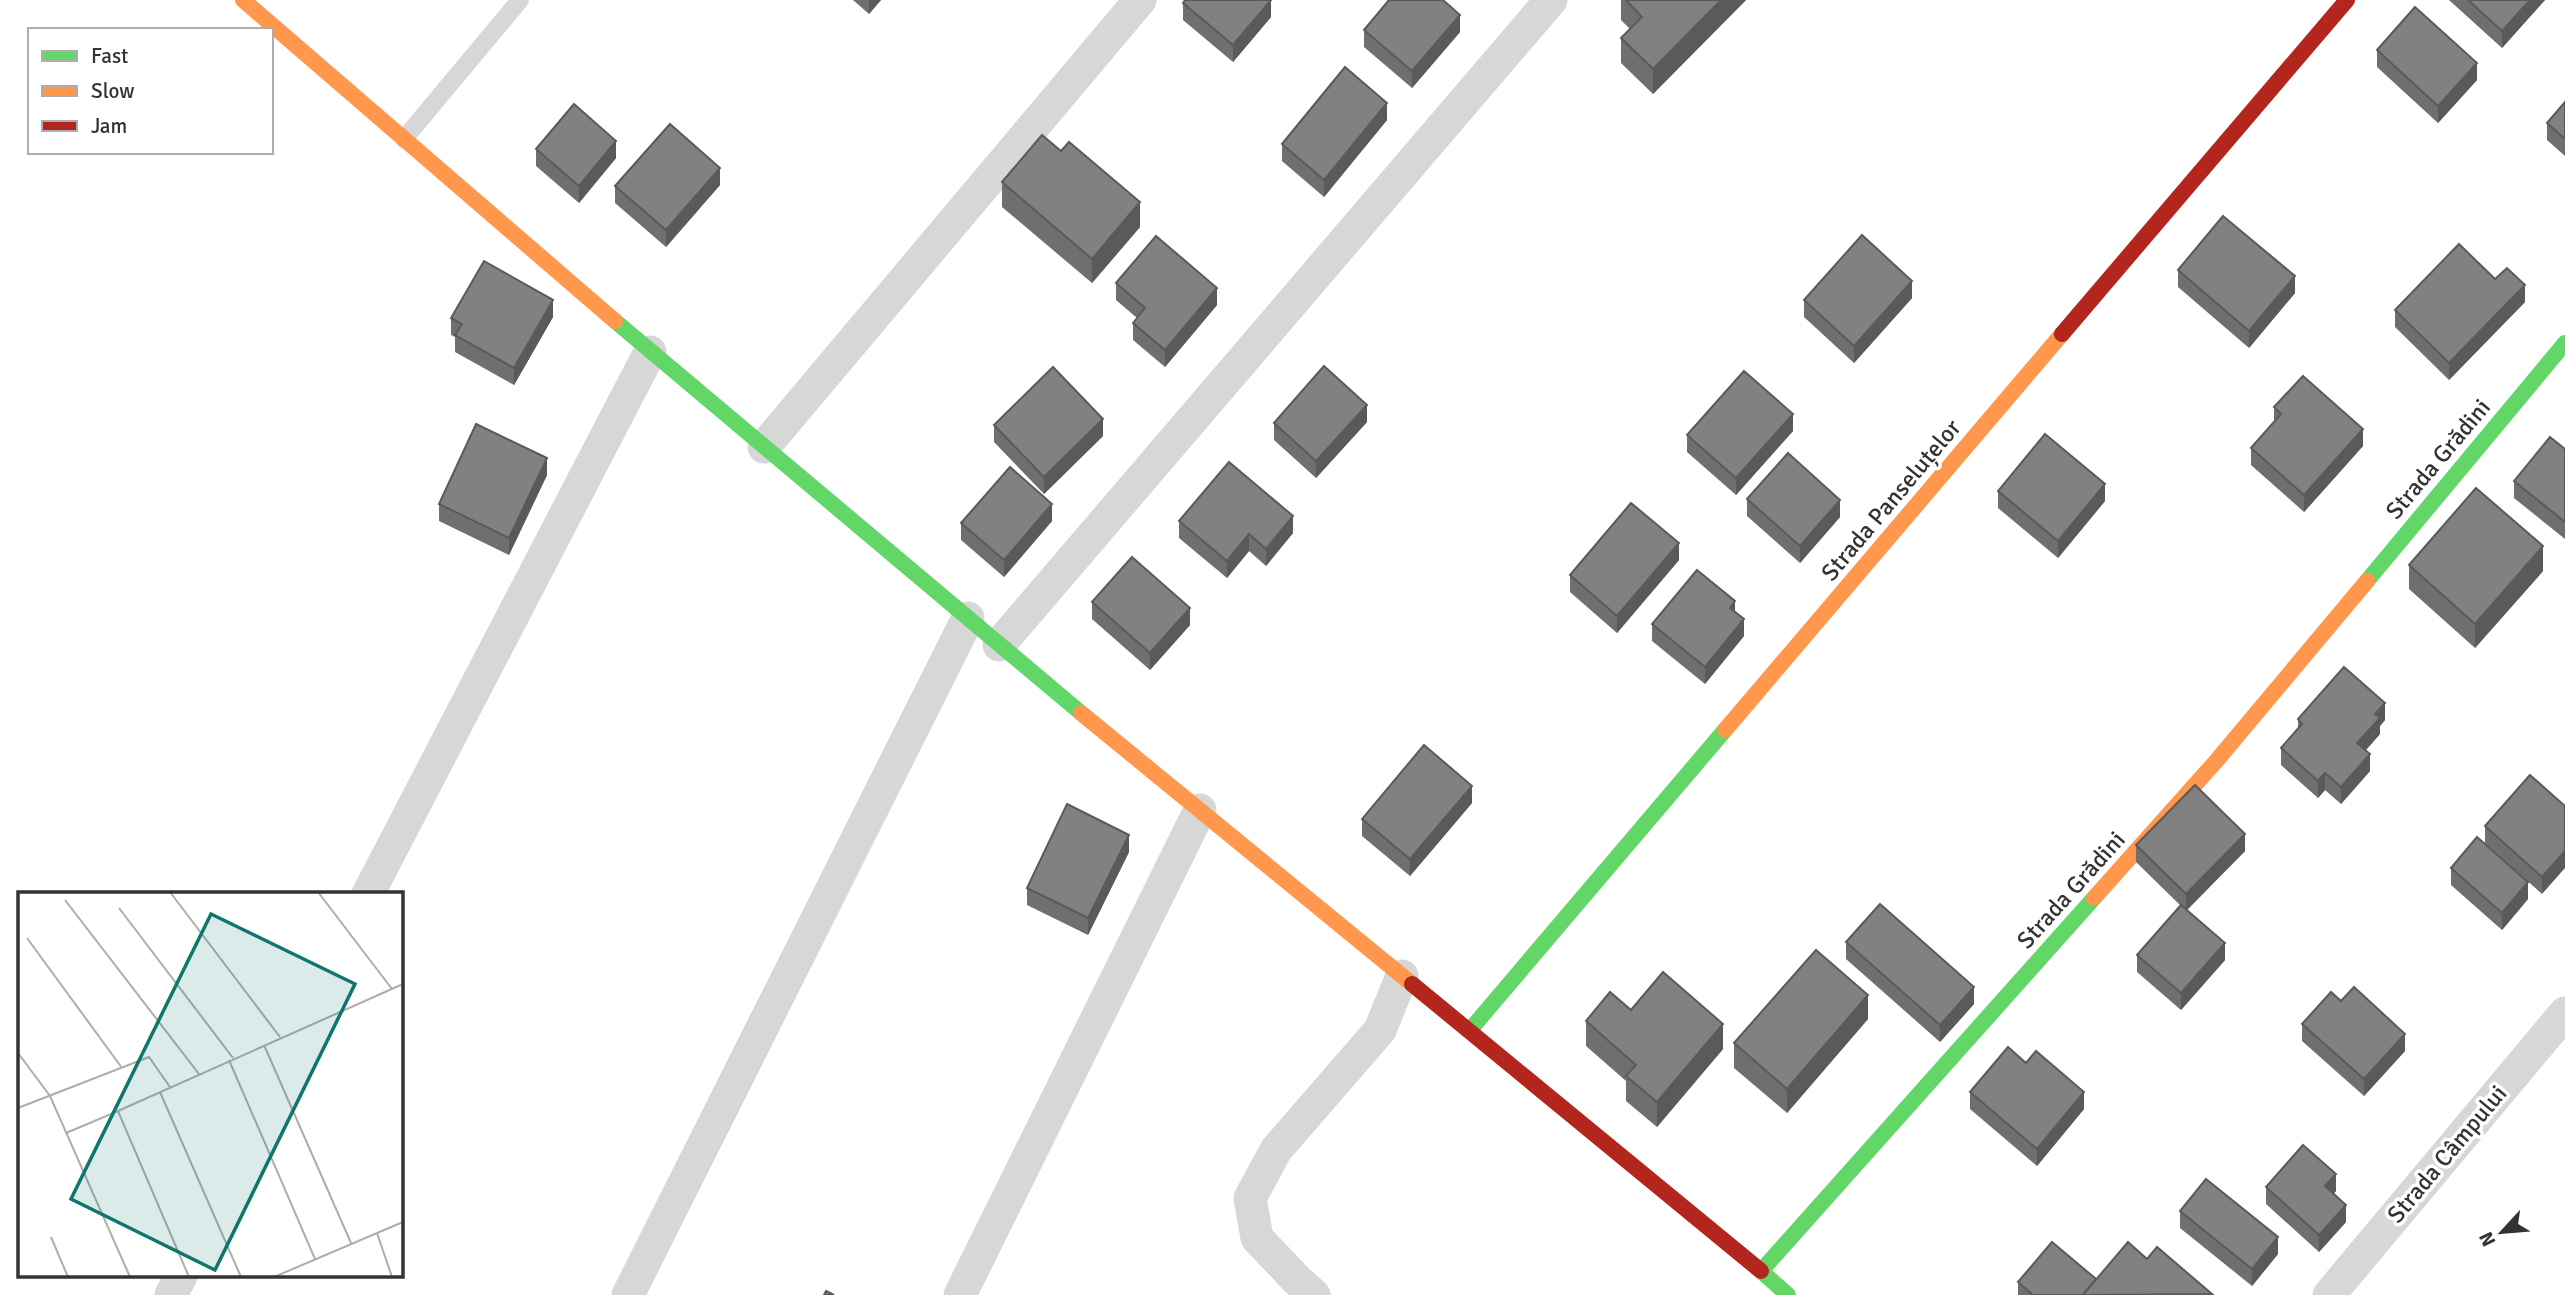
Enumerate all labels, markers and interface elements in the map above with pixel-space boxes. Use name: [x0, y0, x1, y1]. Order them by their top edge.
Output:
legend: [28, 28, 273, 154]
text: Fast: [91, 43, 128, 69]
text: Slow: [91, 78, 135, 104]
text: Jam: [91, 113, 127, 139]
street label: Strada Grădini: [2379, 393, 2497, 525]
street label: Strada Panseluțelor: [1815, 413, 1967, 587]
street label: Strada Grădini: [2010, 825, 2132, 955]
inset map: [18, 892, 402, 1278]
street label: Strada Câmpului: [2381, 1079, 2513, 1229]
north arrow: [2467, 1197, 2537, 1267]
text: N: [2474, 1228, 2501, 1250]

